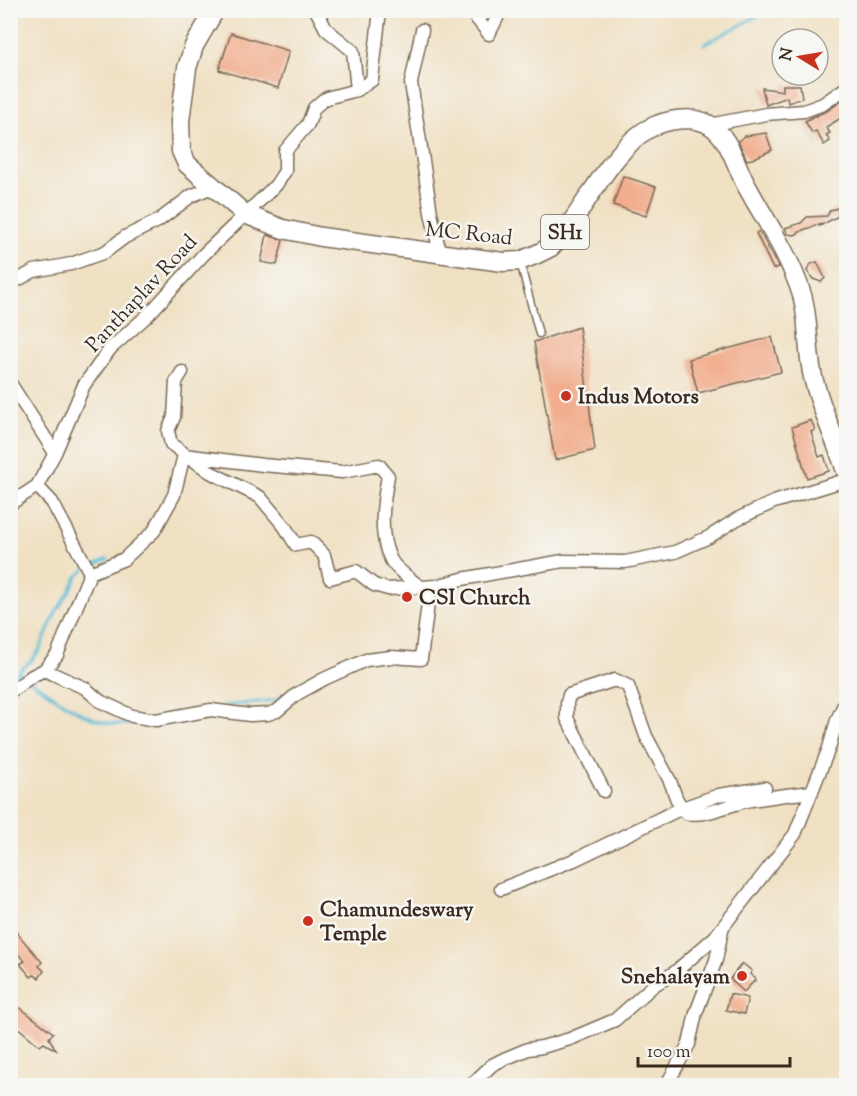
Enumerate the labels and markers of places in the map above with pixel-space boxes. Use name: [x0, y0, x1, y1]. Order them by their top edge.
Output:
place label: Indus Motors: [578, 383, 699, 413]
marker: Indus Motors: [559, 389, 573, 403]
place label: CSI Church: [419, 584, 531, 614]
marker: CSI Church: [400, 590, 414, 604]
place label: Chamundeswary Temple: [320, 896, 474, 950]
marker: Chamundeswary Temple: [301, 914, 315, 928]
place label: Snehalayam: [621, 963, 731, 993]
marker: Snehalayam: [735, 969, 749, 983]

